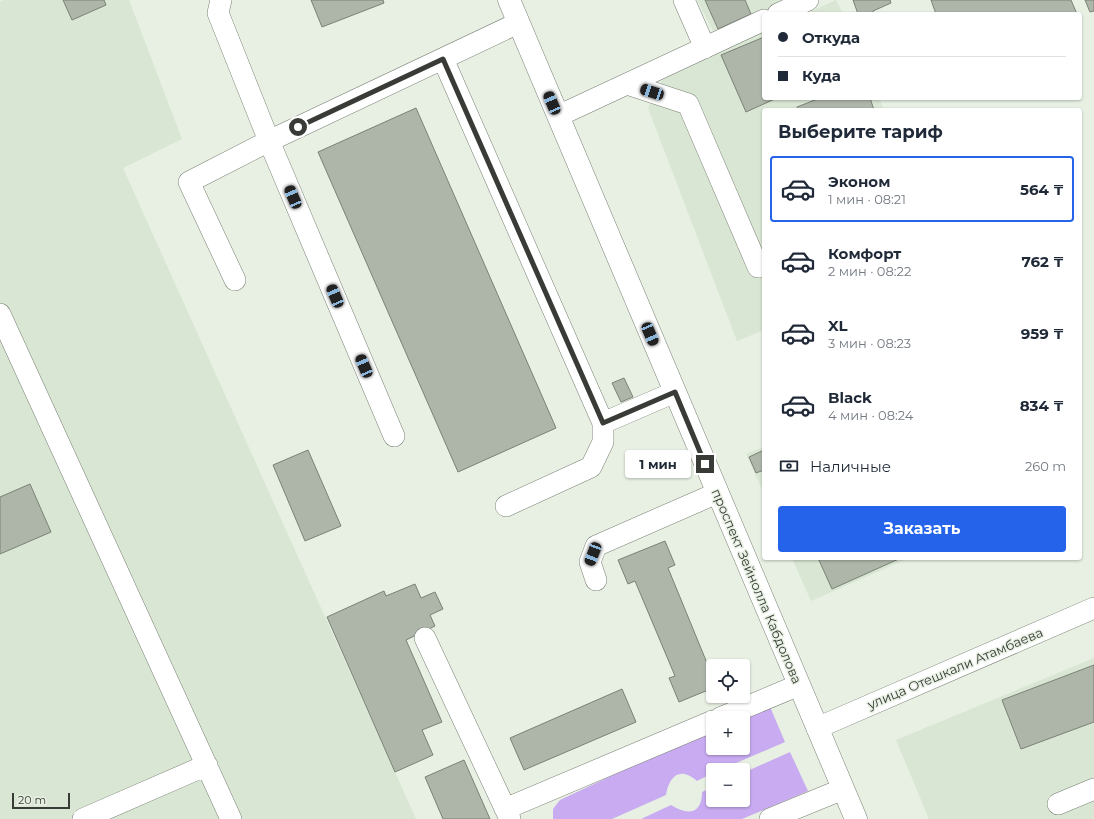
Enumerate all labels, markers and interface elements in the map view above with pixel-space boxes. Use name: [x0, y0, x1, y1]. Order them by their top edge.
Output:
text: Откуда: [802, 28, 860, 47]
text: Куда: [802, 66, 841, 85]
car: [639, 83, 665, 101]
car: [542, 90, 562, 116]
route start: [289, 118, 307, 136]
text: Выберите тариф: [778, 121, 943, 143]
icon: car: [780, 171, 816, 207]
text: Эконом: [828, 172, 890, 191]
text: 564 ₸: [1020, 180, 1064, 199]
car: [283, 184, 303, 210]
text: 1 мин · 08:21: [828, 191, 906, 207]
icon: car: [780, 243, 816, 279]
text: Комфорт: [828, 244, 901, 263]
text: 762 ₸: [1021, 252, 1064, 271]
text: 2 мин · 08:22: [828, 263, 911, 279]
car: [325, 283, 345, 309]
icon: car: [780, 315, 816, 351]
text: XL: [828, 316, 847, 335]
car: [640, 321, 660, 347]
text: 959 ₸: [1021, 324, 1064, 343]
text: 3 мин · 08:23: [828, 335, 911, 351]
car: [354, 353, 374, 379]
icon: car: [780, 387, 816, 423]
text: Black: [828, 388, 872, 407]
text: 834 ₸: [1020, 396, 1064, 415]
text: 4 мин · 08:24: [828, 407, 913, 423]
callout: 1 мин: [625, 450, 691, 478]
route end: [696, 455, 714, 473]
icon: cash: [778, 455, 800, 477]
text: 1 мин: [639, 456, 677, 472]
text: Наличные: [810, 457, 891, 476]
text: 260 m: [1025, 458, 1066, 474]
street label: проспект Зейнолла Кабдолова: [709, 486, 805, 686]
button: Заказать: [778, 506, 1066, 552]
car: [583, 541, 603, 567]
street label: улица Отешкали Атамбаева: [864, 624, 1045, 713]
map controls: [706, 659, 750, 807]
button: locate: [706, 659, 750, 703]
button: +: [706, 711, 750, 755]
button: −: [706, 763, 750, 807]
scale bar: [12, 791, 70, 810]
text: 20 m: [18, 793, 46, 807]

